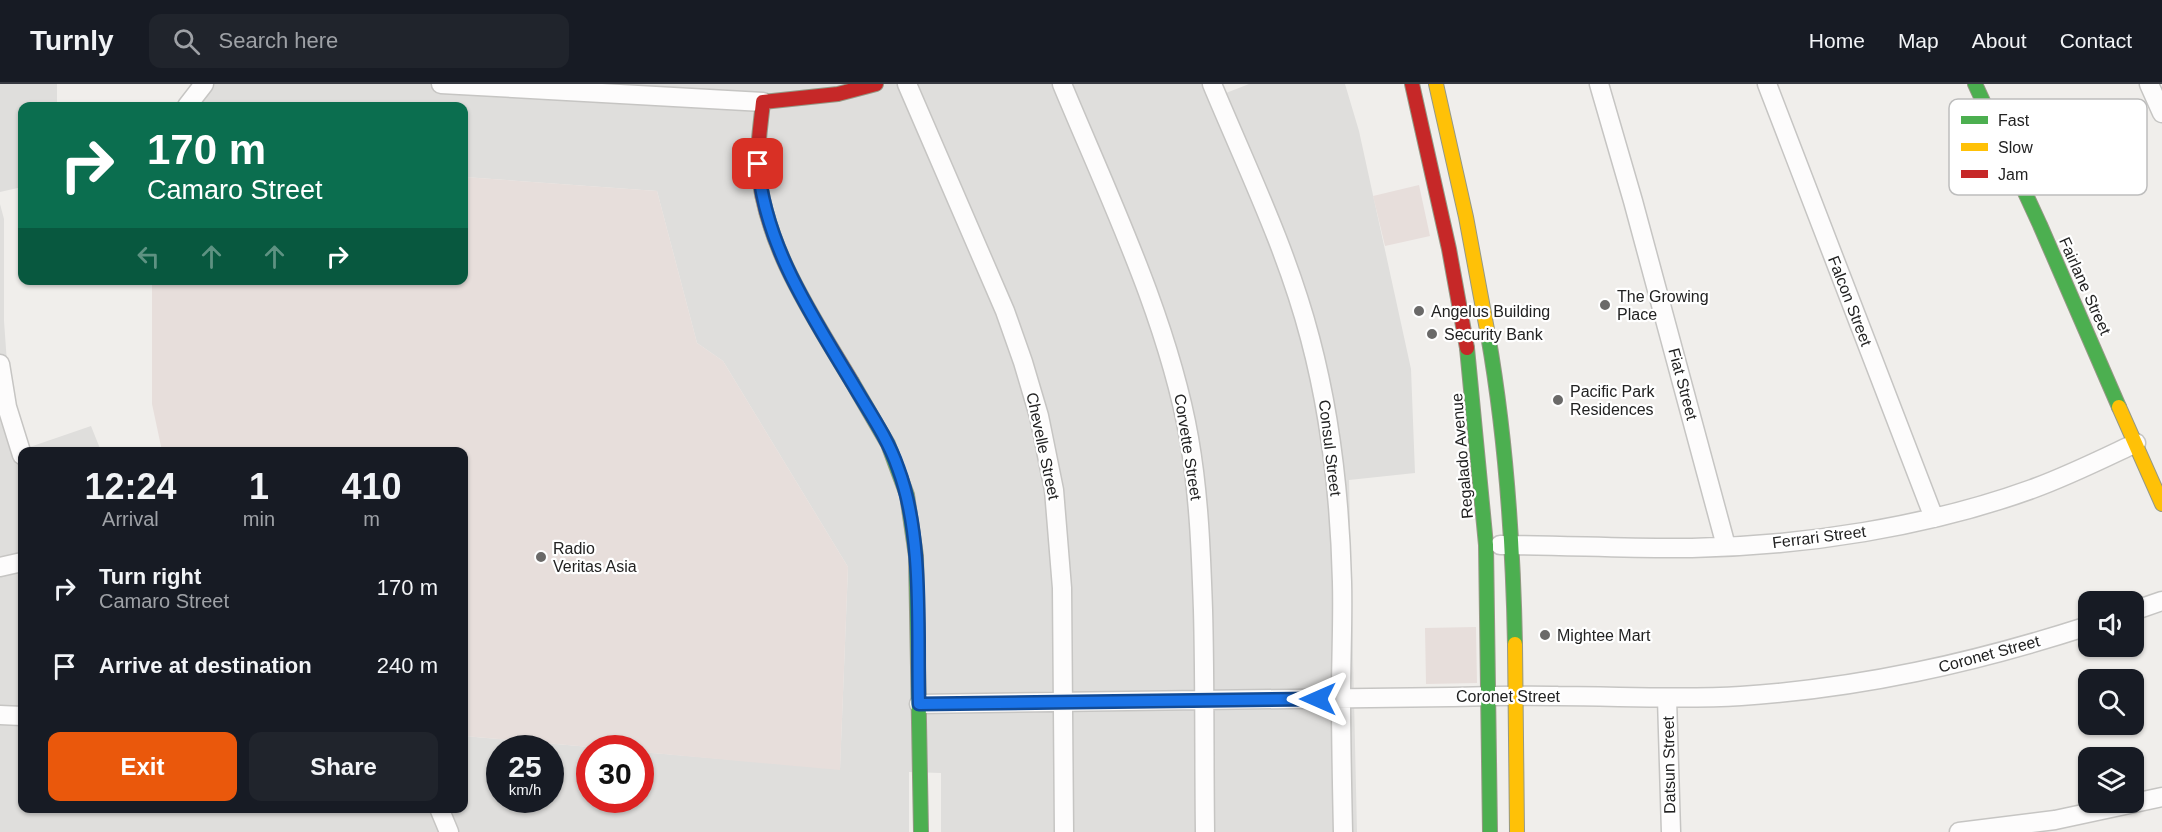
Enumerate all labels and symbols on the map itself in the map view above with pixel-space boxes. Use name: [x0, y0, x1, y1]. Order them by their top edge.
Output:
legend: [1949, 99, 2147, 195]
text: Fast: [1998, 112, 2030, 129]
pin: [732, 138, 783, 189]
text: Slow: [1998, 139, 2033, 156]
text: Jam: [1998, 166, 2028, 183]
street label: Fairlane Street: [2056, 235, 2114, 338]
street label: Falcon Street: [1825, 254, 1875, 349]
place label: The Growing Place: [1617, 288, 1709, 323]
marker: The Growing Place: [1598, 298, 1612, 312]
place label: Angelus Building: [1431, 303, 1550, 320]
marker: Angelus Building: [1412, 304, 1426, 318]
place label: Security Bank: [1444, 326, 1544, 343]
marker: Security Bank: [1425, 327, 1439, 341]
street label: Fiat Street: [1665, 346, 1701, 422]
place label: Pacific Park Residences: [1570, 383, 1655, 418]
street label: Chevelle Street: [1023, 391, 1063, 502]
street label: Regalado Avenue: [1448, 392, 1476, 520]
street label: Corvette Street: [1171, 393, 1205, 502]
marker: Pacific Park Residences: [1551, 393, 1565, 407]
street label: Consul Street: [1316, 399, 1344, 498]
street label: Ferrari Street: [1771, 523, 1867, 551]
place label: Radio Veritas Asia: [553, 540, 637, 575]
marker: Radio Veritas Asia: [534, 550, 548, 564]
place label: Mightee Mart: [1557, 627, 1651, 644]
marker: Mightee Mart: [1538, 628, 1552, 642]
street label: Coronet Street: [1937, 632, 2042, 676]
position arrow: [1286, 667, 1350, 731]
street label: Coronet Street: [1456, 688, 1561, 705]
street label: Datsun Street: [1660, 715, 1678, 814]
speed limit sign: 30: [576, 735, 654, 813]

